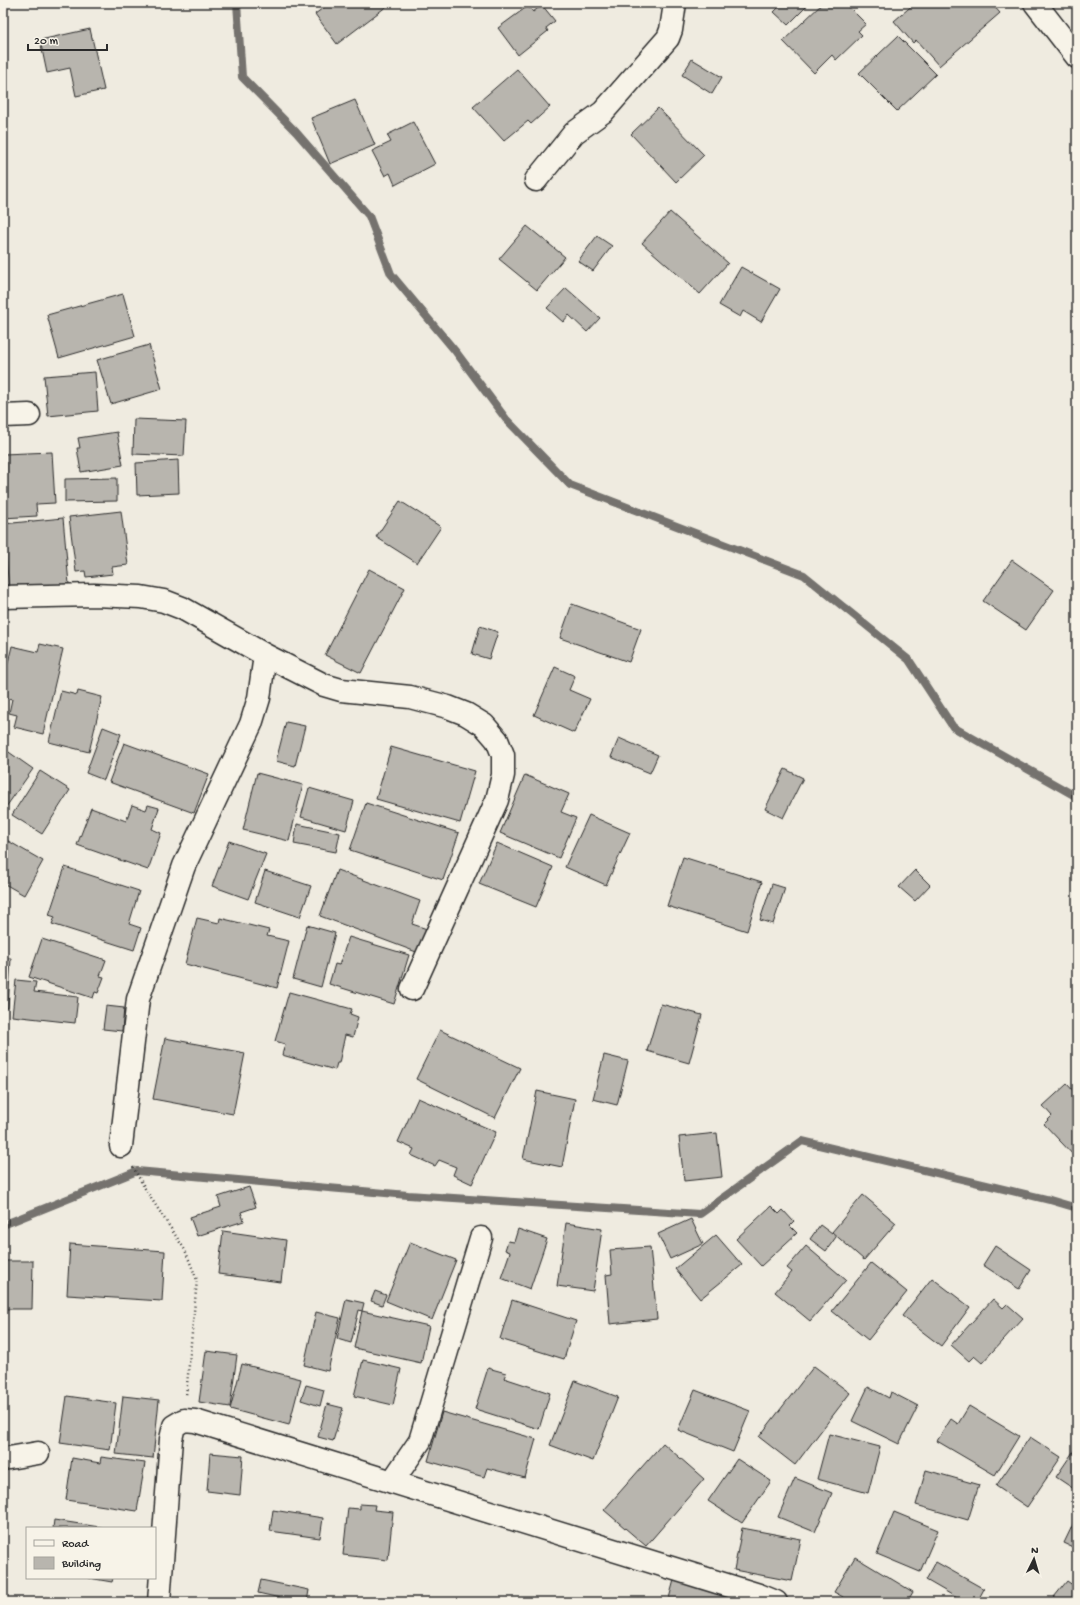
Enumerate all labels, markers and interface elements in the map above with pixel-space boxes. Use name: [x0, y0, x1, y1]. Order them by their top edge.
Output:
scale bar: [28, 26, 107, 52]
text: 20 m: [34, 35, 59, 49]
legend: [26, 1527, 156, 1579]
text: Road: [62, 1538, 89, 1552]
north arrow: [1014, 1539, 1054, 1579]
text: N: [1031, 1545, 1039, 1557]
text: Building: [61, 1558, 101, 1572]

